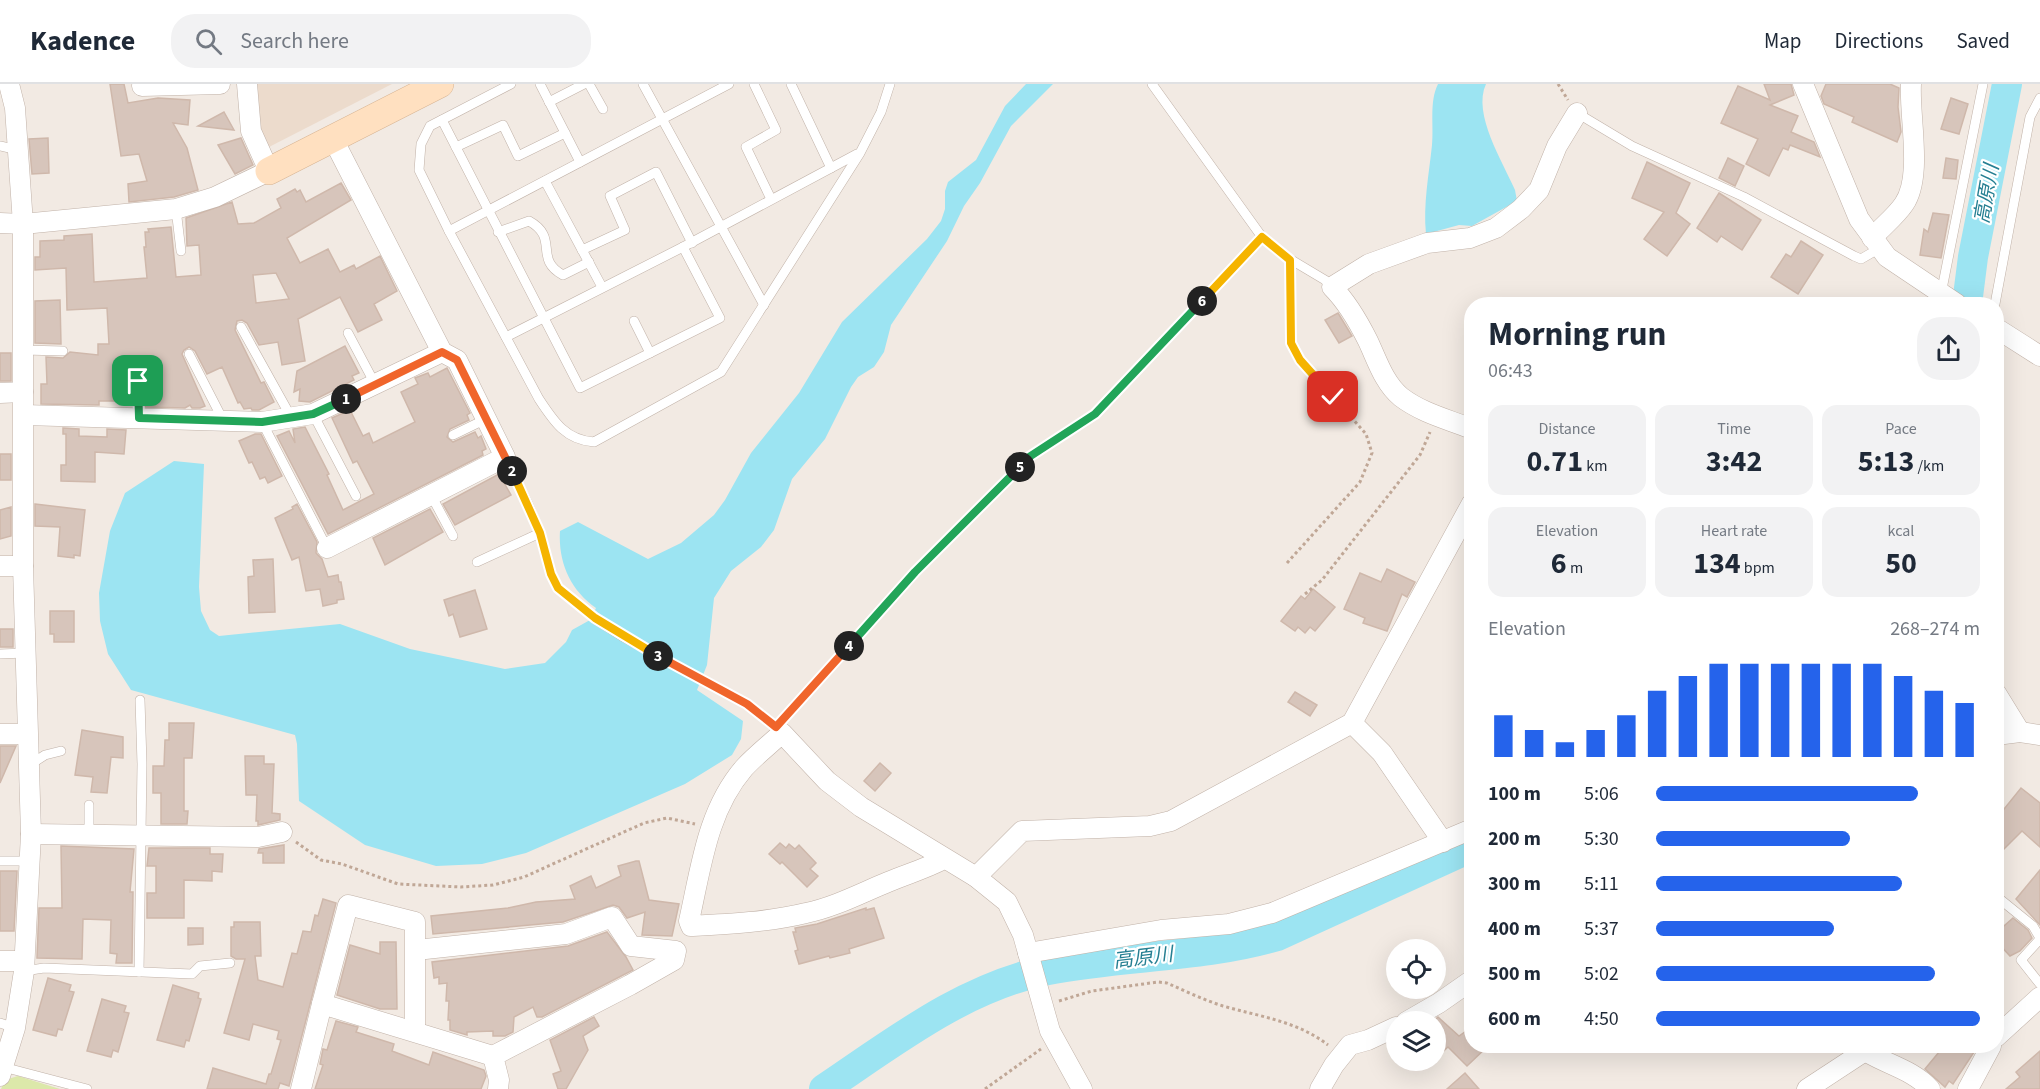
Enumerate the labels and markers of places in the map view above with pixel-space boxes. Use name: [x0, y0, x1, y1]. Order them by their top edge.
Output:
pin: 6: [1187, 286, 1217, 316]
pin: [112, 355, 163, 406]
pin: [1307, 371, 1358, 422]
pin: 1: [331, 384, 361, 414]
pin: 5: [1005, 452, 1035, 482]
pin: 2: [497, 456, 527, 486]
pin: 4: [834, 631, 864, 661]
pin: 3: [643, 641, 673, 671]

